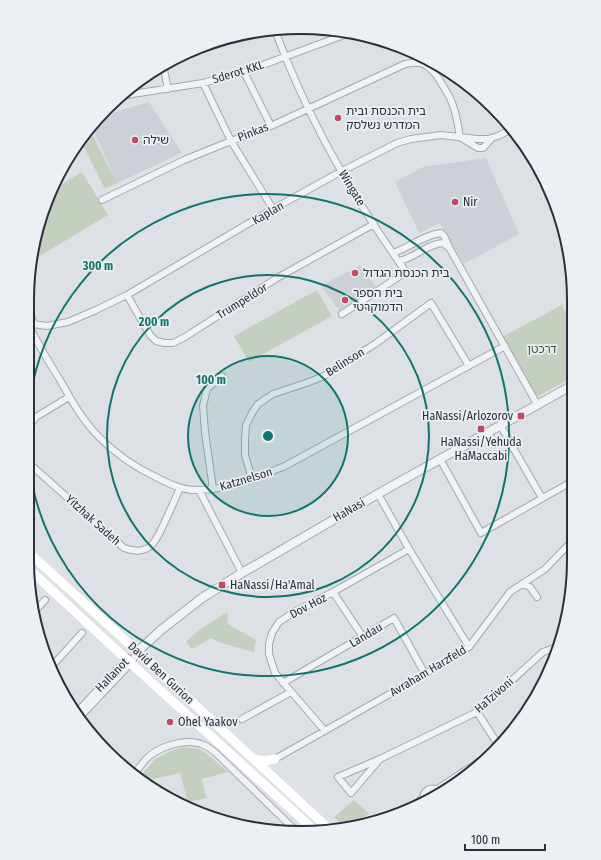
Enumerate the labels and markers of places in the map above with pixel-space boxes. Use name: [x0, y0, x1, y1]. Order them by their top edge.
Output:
place label: בית הכנסת ובית המדרש נשלסק: [346, 104, 426, 132]
marker: בית הכנסת ובית המדרש נשלסק: [333, 113, 343, 123]
place label: שילה: [143, 133, 169, 147]
marker: שילה: [130, 135, 140, 145]
place label: Nir: [463, 195, 478, 209]
marker: Nir: [450, 197, 460, 207]
place label: בית הכנסת הגדול: [363, 266, 450, 280]
marker: בית הכנסת הגדול: [350, 268, 360, 278]
place label: בית הספר הדמוקרטי: [353, 286, 403, 314]
marker: בית הספר הדמוקרטי: [340, 295, 350, 305]
place label: HaNassi/Arlozorov: [422, 409, 514, 423]
marker: HaNassi/Arlozorov: [516, 411, 526, 421]
marker: HaNassi/Yehuda HaMaccabi: [476, 424, 486, 434]
centre of rings: [261, 429, 275, 443]
place label: HaNassi/Yehuda HaMaccabi: [440, 435, 522, 463]
place label: HaNassi/Ha'Amal: [230, 578, 315, 592]
marker: HaNassi/Ha'Amal: [217, 580, 227, 590]
place label: Ohel Yaakov: [178, 715, 238, 729]
marker: Ohel Yaakov: [165, 717, 175, 727]

